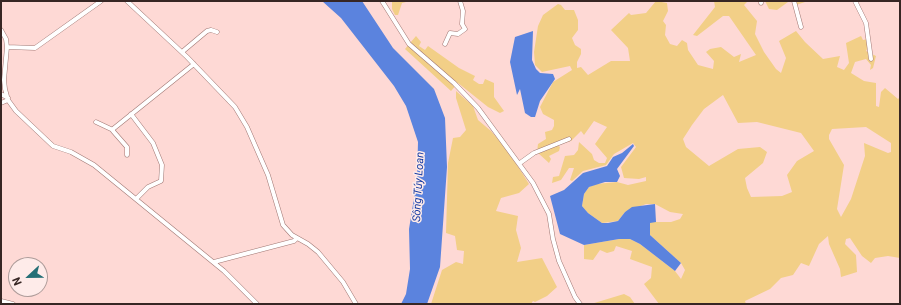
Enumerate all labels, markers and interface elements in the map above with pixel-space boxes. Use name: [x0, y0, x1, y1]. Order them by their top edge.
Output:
water label: Sông Túy Loan: [411, 152, 427, 222]
north arrow: [8, 257, 48, 297]
text: N: [10, 275, 25, 287]

